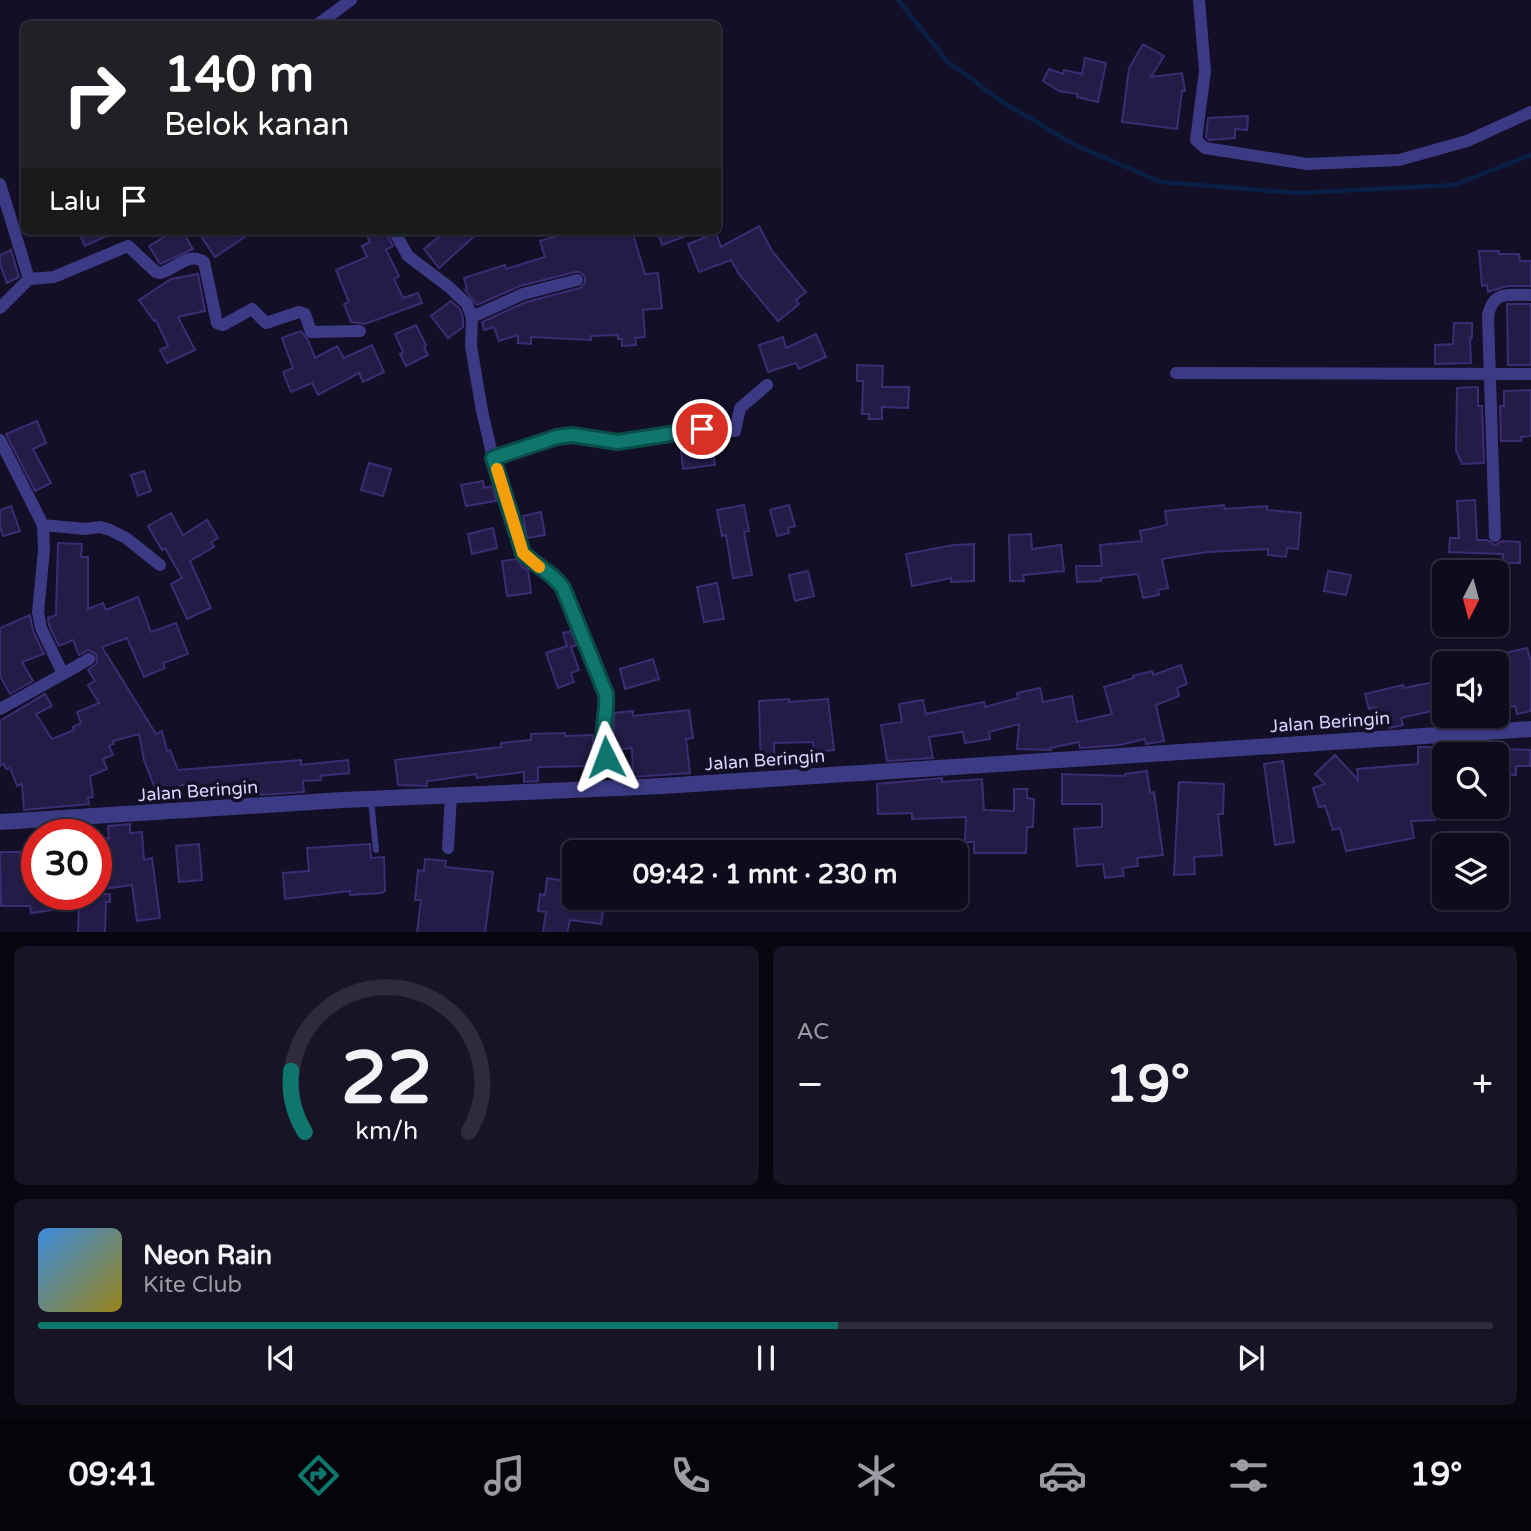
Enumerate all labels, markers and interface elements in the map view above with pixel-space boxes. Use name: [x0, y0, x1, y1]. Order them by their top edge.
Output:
text: 140 m: [164, 46, 314, 105]
icon: right: [49, 49, 140, 140]
text: Belok kanan: [164, 106, 349, 144]
icon: arrive: [115, 182, 153, 220]
text: Lalu: [49, 186, 101, 217]
pin: [672, 399, 732, 459]
icon: arrive: [683, 410, 721, 448]
north arrow: [1432, 560, 1508, 637]
map controls: [1432, 560, 1509, 910]
button: sound: [1432, 651, 1509, 728]
street label: Jalan Beringin: [1269, 707, 1391, 737]
position arrow: [569, 720, 643, 794]
button: search: [1432, 742, 1509, 819]
street label: Jalan Beringin: [704, 745, 826, 775]
street label: Jalan Beringin: [137, 776, 259, 806]
speed limit sign: 30: [21, 819, 112, 910]
button: layers: [1432, 833, 1509, 910]
text: 09:42 · 1 mnt · 230 m: [633, 859, 897, 890]
text: AC: [797, 1018, 829, 1046]
text: 22: [341, 1035, 432, 1123]
text: 19°: [1105, 1053, 1190, 1116]
text: −: [797, 1062, 824, 1108]
text: +: [1472, 1062, 1493, 1108]
text: km/h: [355, 1115, 418, 1145]
text: Neon Rain: [143, 1240, 272, 1271]
text: Kite Club: [143, 1271, 242, 1299]
icon: previous: [262, 1339, 300, 1377]
icon: pause: [747, 1339, 785, 1377]
icon: next: [1232, 1339, 1270, 1377]
icon: directions: [294, 1451, 343, 1500]
icon: music: [480, 1451, 529, 1500]
icon: phone: [666, 1451, 715, 1500]
icon: climate: [852, 1451, 901, 1500]
icon: car: [1038, 1451, 1087, 1500]
icon: filters: [1224, 1451, 1273, 1500]
text: 09:41: [68, 1456, 157, 1494]
text: 19°: [1410, 1456, 1462, 1494]

